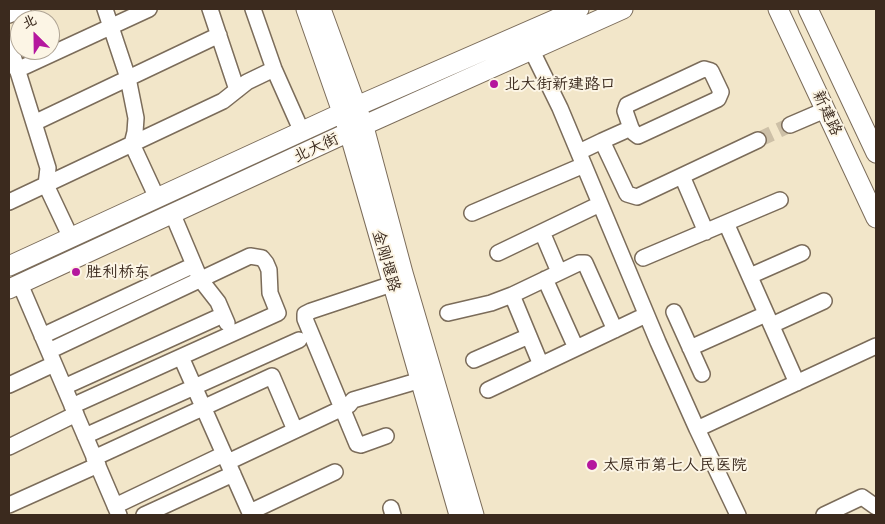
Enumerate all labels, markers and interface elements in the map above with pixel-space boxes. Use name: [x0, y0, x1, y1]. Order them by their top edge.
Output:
north arrow: [10, 10, 60, 60]
text: 北: [20, 11, 39, 32]
place label: 北大街新建路口: [504, 74, 616, 94]
marker: 北大街新建路口: [488, 78, 500, 90]
street label: 新建路: [808, 87, 846, 139]
street label: 北大街: [290, 129, 342, 167]
street label: 金刚堰路: [368, 228, 404, 294]
place label: 胜利桥东: [86, 262, 150, 282]
marker: 胜利桥东: [70, 266, 82, 278]
place label: 太原市第七人民医院: [603, 455, 747, 475]
marker: 太原市第七人民医院: [585, 458, 599, 472]

